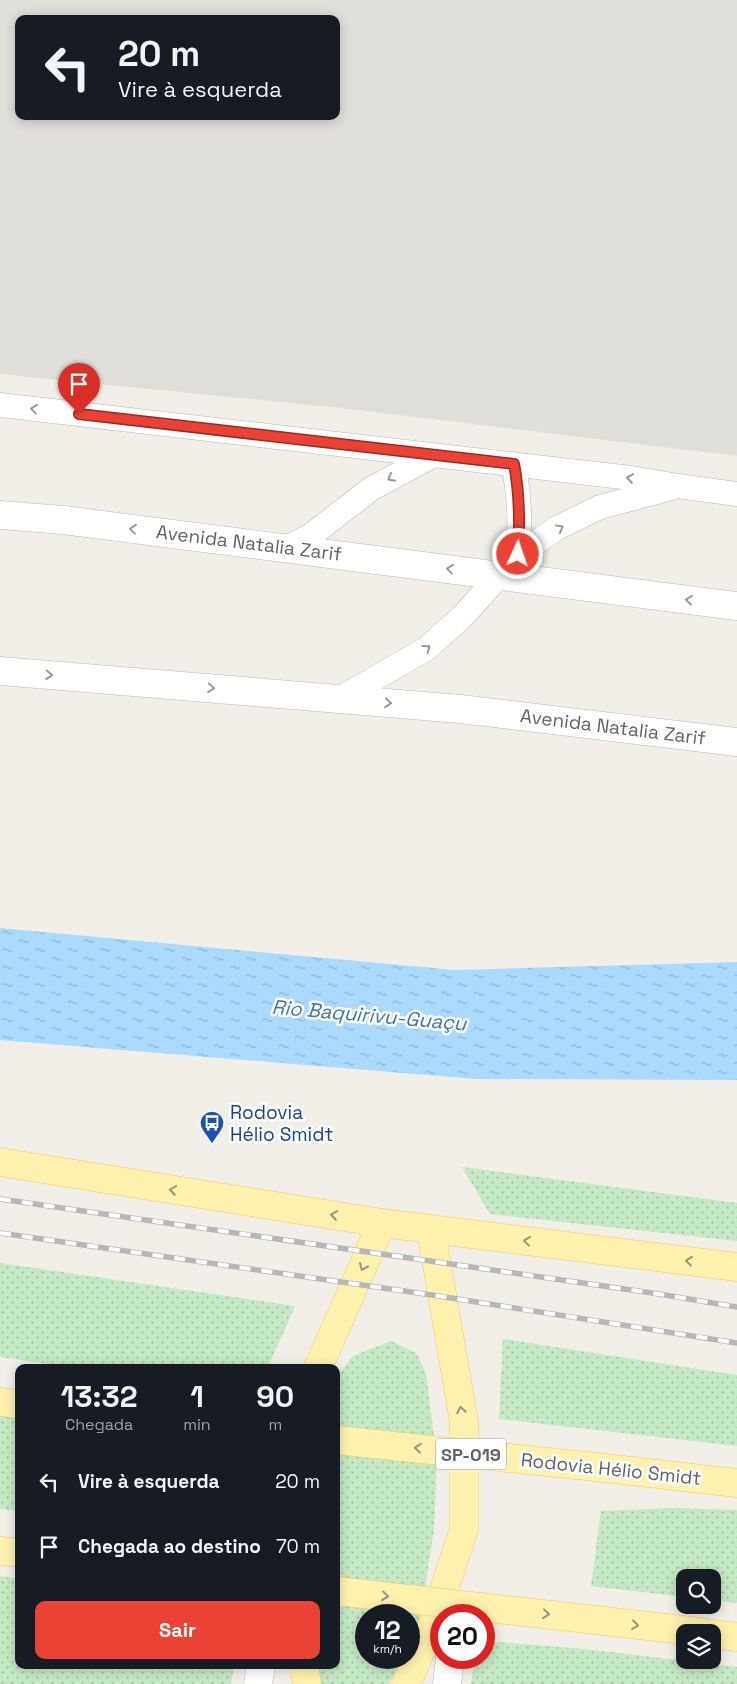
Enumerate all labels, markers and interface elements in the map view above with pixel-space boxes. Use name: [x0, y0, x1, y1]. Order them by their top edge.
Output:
text: 20 m: [118, 32, 200, 76]
icon: left: [35, 35, 100, 100]
text: Vire à esquerda: [118, 75, 282, 103]
pin: [58, 363, 100, 414]
icon: arrive: [65, 370, 93, 398]
one-way arrow: [30, 404, 38, 415]
one-way arrow: [387, 472, 396, 482]
one-way arrow: [626, 473, 634, 484]
street label: Avenida Natalia Zarif: [155, 519, 343, 567]
one-way arrow: [128, 524, 137, 534]
one-way arrow: [554, 524, 563, 534]
position arrow: [491, 527, 543, 579]
one-way arrow: [446, 565, 454, 575]
one-way arrow: [684, 595, 692, 606]
one-way arrow: [421, 645, 430, 653]
one-way arrow: [45, 669, 53, 680]
one-way arrow: [207, 682, 215, 693]
one-way arrow: [384, 697, 392, 708]
street label: Avenida Natalia Zarif: [519, 703, 707, 751]
water label: Rio Baquirivu-Guaçu: [271, 994, 469, 1037]
place label: Rodovia Hélio Smidt: [230, 1100, 333, 1147]
bus stop icon: Rodovia Hélio Smidt: [199, 1110, 225, 1144]
one-way arrow: [169, 1185, 178, 1195]
one-way arrow: [330, 1210, 338, 1221]
one-way arrow: [523, 1237, 532, 1247]
one-way arrow: [684, 1256, 692, 1267]
one-way arrow: [358, 1262, 369, 1271]
text: 13:32: [61, 1377, 137, 1416]
text: 1: [190, 1377, 204, 1416]
text: 90: [256, 1377, 294, 1416]
one-way arrow: [457, 1406, 467, 1415]
text: Chegada: [65, 1414, 133, 1435]
text: min: [183, 1414, 211, 1435]
text: m: [268, 1414, 282, 1435]
road number: SP-019: [436, 1438, 506, 1470]
one-way arrow: [413, 1443, 421, 1454]
street label: Rodovia Hélio Smidt: [520, 1447, 702, 1491]
icon: left: [35, 1468, 63, 1496]
text: Vire à esquerda: [78, 1469, 220, 1494]
text: 20 m: [275, 1469, 320, 1494]
icon: arrive: [35, 1533, 63, 1561]
text: Chegada ao destino: [78, 1534, 261, 1559]
text: 70 m: [276, 1534, 320, 1559]
map controls: [676, 1569, 721, 1669]
button: search: [676, 1569, 721, 1614]
one-way arrow: [381, 1590, 389, 1601]
button: Sair: [35, 1601, 320, 1659]
speed limit sign: 20: [430, 1604, 495, 1669]
one-way arrow: [543, 1608, 551, 1619]
text: 12: [374, 1614, 401, 1646]
one-way arrow: [631, 1619, 640, 1629]
button: layers: [676, 1624, 721, 1669]
text: km/h: [373, 1641, 402, 1657]

